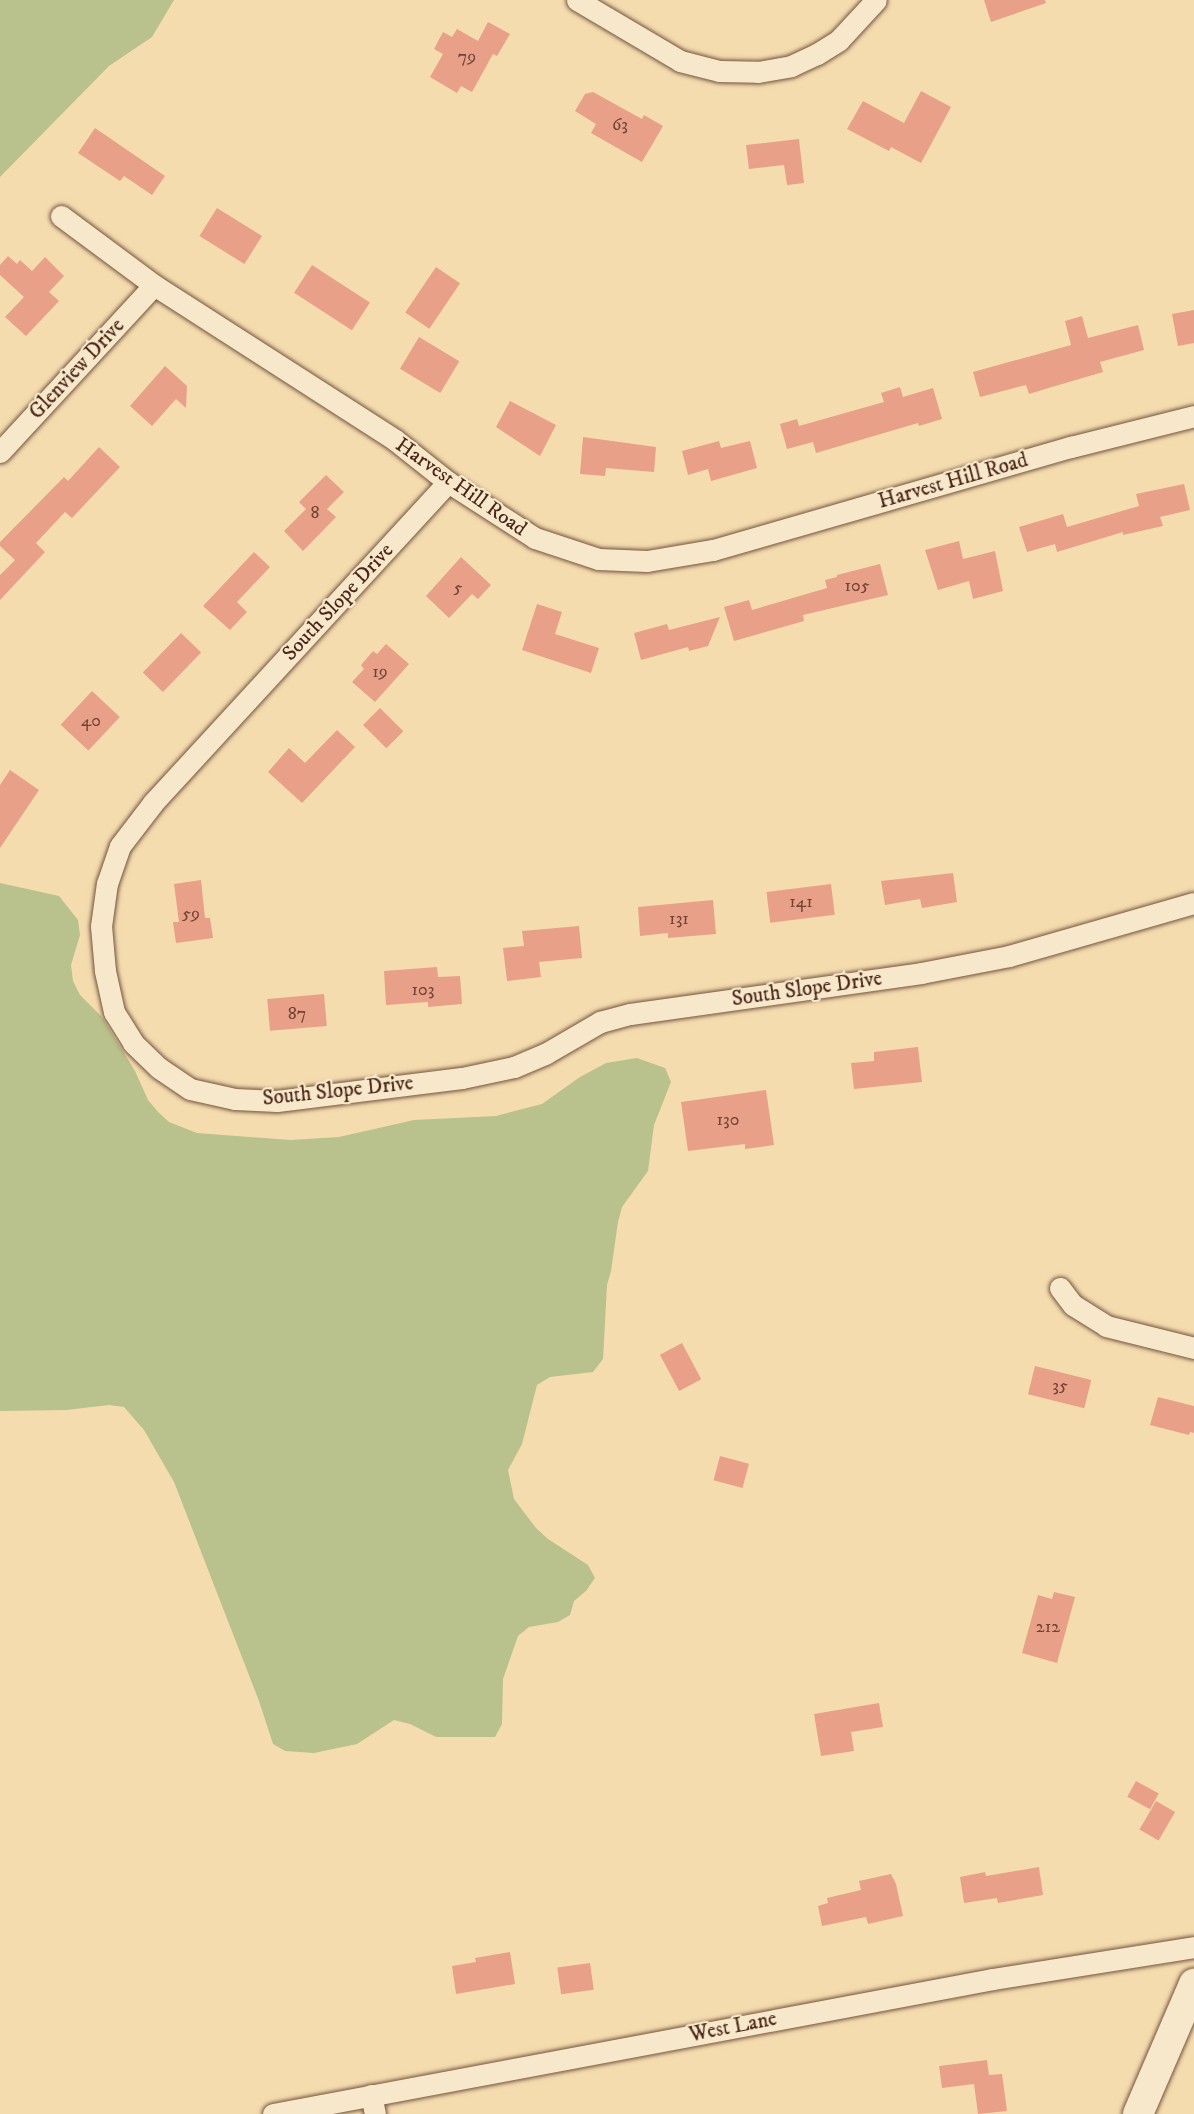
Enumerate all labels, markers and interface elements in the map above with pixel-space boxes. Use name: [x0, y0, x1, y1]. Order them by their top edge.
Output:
house number: 79: [458, 46, 476, 68]
house number: 63: [612, 114, 628, 136]
street label: Glenview Drive: [24, 313, 130, 425]
street label: Harvest Hill Road: [391, 432, 531, 542]
street label: Harvest Hill Road: [875, 448, 1031, 514]
house number: 8: [310, 502, 320, 524]
street label: South Slope Drive: [277, 538, 399, 666]
house number: 105: [844, 575, 870, 597]
house number: 5: [454, 577, 462, 599]
house number: 19: [372, 661, 388, 683]
house number: 40: [81, 710, 101, 732]
house number: 141: [789, 891, 813, 913]
house number: 59: [182, 903, 200, 925]
house number: 131: [669, 908, 689, 930]
street label: South Slope Drive: [730, 966, 884, 1012]
house number: 103: [412, 979, 434, 1001]
house number: 87: [288, 1003, 306, 1025]
street label: South Slope Drive: [261, 1071, 415, 1111]
house number: 130: [716, 1109, 740, 1131]
house number: 35: [1052, 1375, 1068, 1397]
house number: 212: [1036, 1616, 1060, 1638]
street label: West Lane: [687, 2006, 779, 2048]

